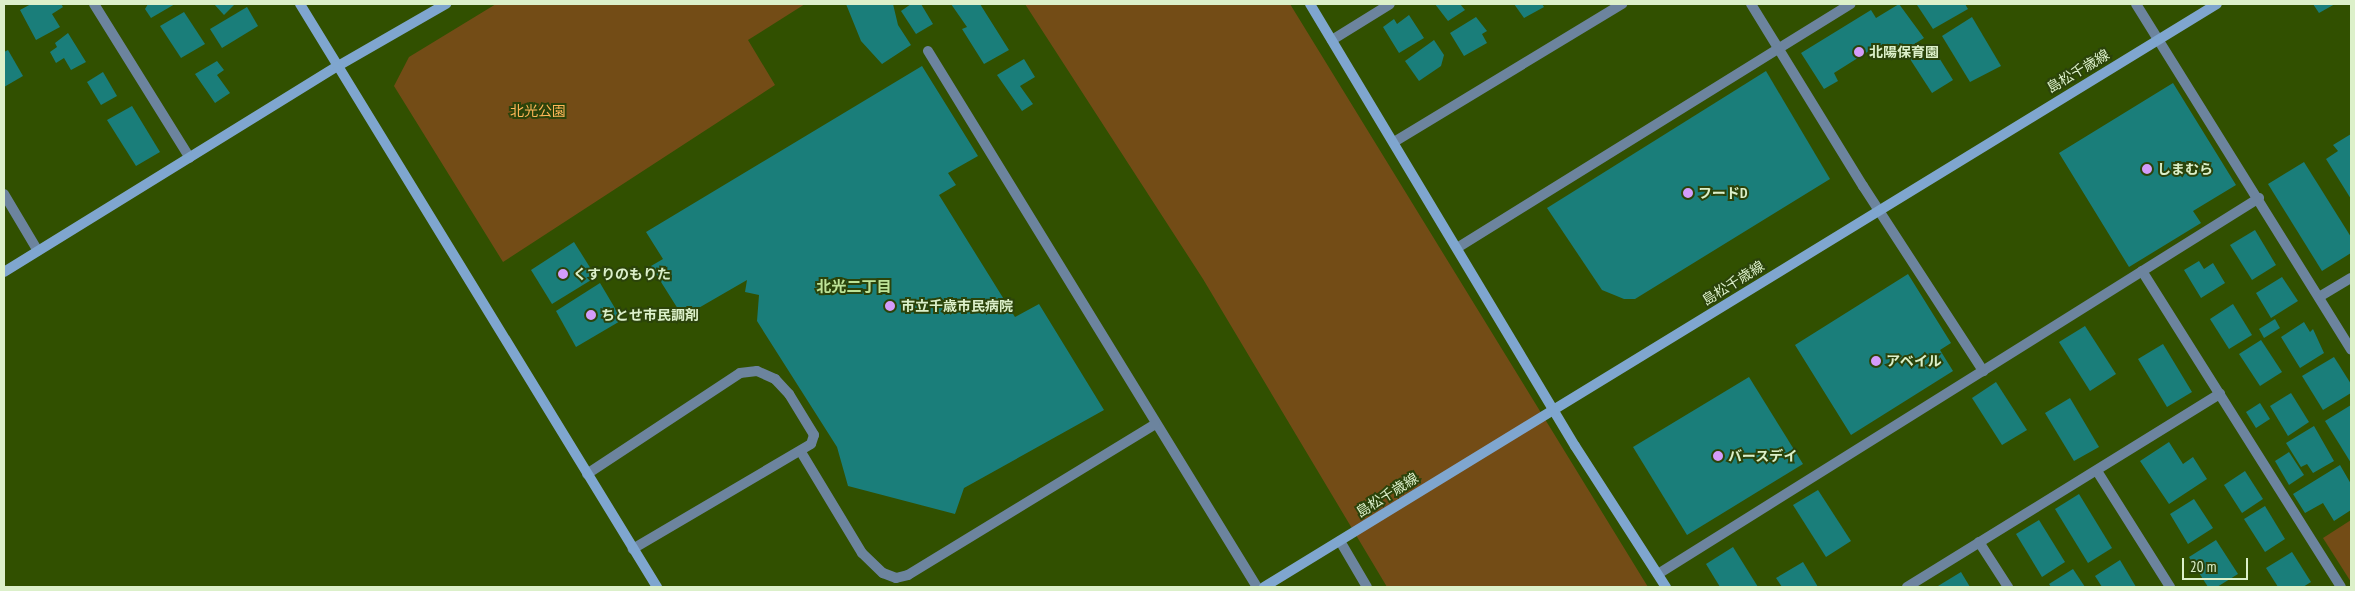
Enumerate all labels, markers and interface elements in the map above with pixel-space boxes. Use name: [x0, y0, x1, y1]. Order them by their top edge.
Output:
place label: 北陽保育園: [1869, 44, 1939, 60]
marker: 北陽保育園: [1853, 46, 1865, 58]
street label: 島松千歳線: [2044, 46, 2112, 96]
park label: 北光公園: [510, 103, 566, 119]
place label: しまむら: [2157, 161, 2213, 177]
marker: しまむら: [2141, 163, 2153, 175]
place label: フードD: [1698, 185, 1747, 201]
marker: フードD: [1682, 187, 1694, 199]
street label: 島松千歳線: [1699, 257, 1767, 309]
place label: くすりのもりた: [573, 266, 671, 282]
marker: くすりのもりた: [557, 268, 569, 280]
district label: 北光二丁目: [817, 278, 891, 296]
place label: 市立千歳市民病院: [901, 298, 1013, 314]
marker: 市立千歳市民病院: [883, 299, 897, 313]
place label: ちとせ市民調剤: [601, 307, 699, 323]
marker: ちとせ市民調剤: [585, 309, 597, 321]
place label: アベイル: [1886, 353, 1942, 369]
marker: アベイル: [1870, 355, 1882, 367]
place label: バースデイ: [1728, 448, 1798, 464]
marker: バースデイ: [1712, 450, 1724, 462]
street label: 島松千歳線: [1353, 469, 1421, 521]
scale bar: [2185, 548, 2251, 580]
text: 20 m: [2190, 557, 2216, 576]

